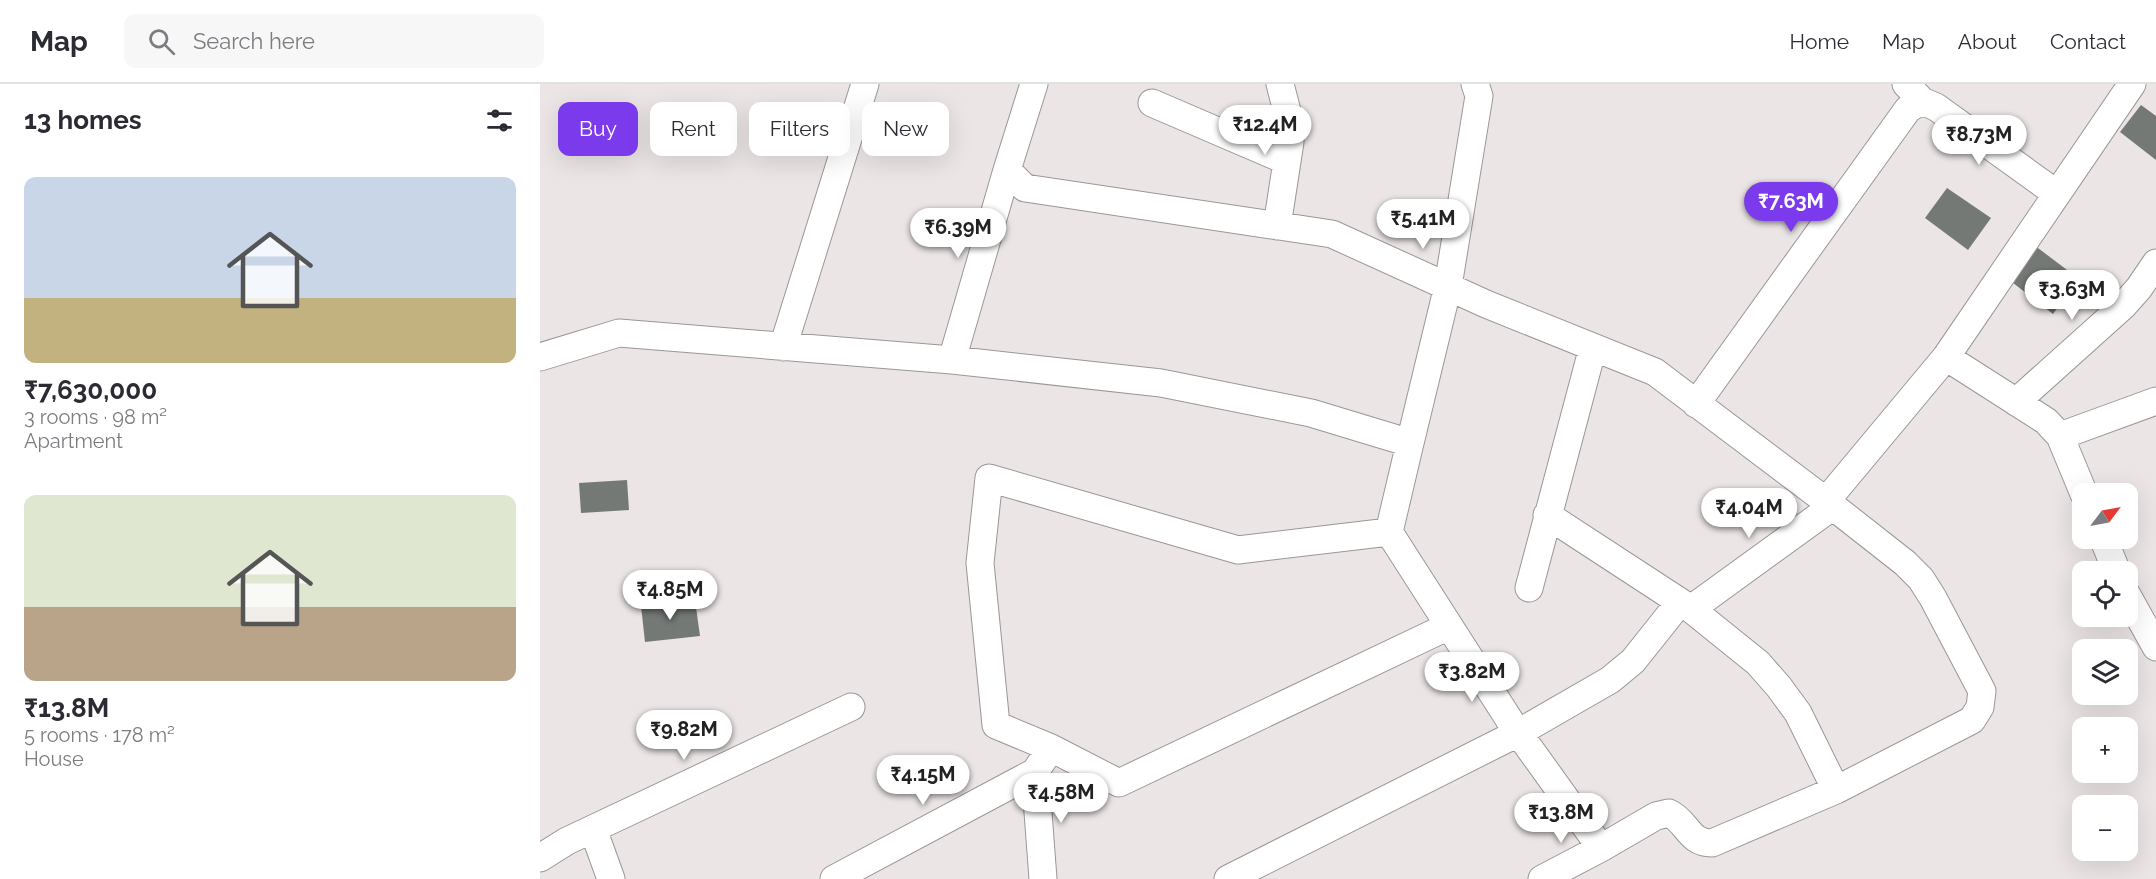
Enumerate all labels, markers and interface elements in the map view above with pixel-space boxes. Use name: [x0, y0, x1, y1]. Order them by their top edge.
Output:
search box: [124, 14, 544, 68]
text: Map: [30, 25, 88, 58]
icon: search: [145, 25, 178, 58]
text: Search here: [193, 28, 315, 54]
text: Home: [1790, 29, 1849, 54]
text: Map: [1882, 29, 1925, 54]
text: About: [1958, 29, 2017, 54]
text: Contact: [2050, 29, 2126, 54]
chip: Buy: [558, 102, 638, 156]
chip: Rent: [650, 102, 737, 156]
chip: Filters: [749, 102, 850, 156]
chip: New: [862, 102, 949, 156]
icon: filters: [483, 104, 516, 137]
text: 13 homes: [24, 105, 142, 135]
pin: ₹12.4M: [1216, 105, 1314, 156]
text: ₹12.4M: [1232, 112, 1298, 136]
pin: ₹8.73M: [1930, 115, 2028, 166]
text: ₹8.73M: [1946, 122, 2012, 146]
pin: ₹7.63M: [1742, 182, 1840, 233]
text: ₹7.63M: [1758, 189, 1824, 213]
pin: ₹5.41M: [1374, 199, 1472, 250]
text: ₹5.41M: [1391, 206, 1455, 230]
pin: ₹6.39M: [909, 208, 1007, 259]
text: ₹6.39M: [924, 215, 992, 239]
icon: home: [216, 216, 324, 324]
pin: ₹3.63M: [2023, 270, 2121, 321]
text: ₹3.63M: [2039, 277, 2105, 301]
text: ₹7,630,000: [24, 375, 157, 405]
text: 3 rooms · 98 m²: [24, 405, 167, 429]
text: Apartment: [24, 429, 123, 453]
north arrow: [2072, 483, 2138, 549]
map controls: [2072, 483, 2138, 861]
pin: ₹4.04M: [1700, 488, 1798, 539]
text: ₹4.04M: [1715, 495, 1783, 519]
icon: home: [216, 534, 324, 642]
button: locate: [2072, 561, 2138, 627]
pin: ₹4.85M: [621, 570, 719, 621]
text: ₹4.85M: [636, 577, 704, 601]
button: layers: [2072, 639, 2138, 705]
pin: ₹3.82M: [1423, 652, 1521, 703]
text: ₹3.82M: [1438, 659, 1506, 683]
text: ₹13.8M: [24, 693, 109, 723]
pin: ₹9.82M: [635, 710, 733, 761]
text: ₹9.82M: [650, 717, 718, 741]
button: +: [2072, 717, 2138, 783]
text: 5 rooms · 178 m²: [24, 723, 175, 747]
text: House: [24, 747, 84, 771]
pin: ₹4.15M: [874, 755, 972, 806]
text: ₹4.15M: [891, 762, 955, 786]
pin: ₹4.58M: [1012, 773, 1110, 824]
text: ₹4.58M: [1027, 780, 1095, 804]
pin: ₹13.8M: [1512, 793, 1610, 844]
button: −: [2072, 795, 2138, 861]
text: ₹13.8M: [1528, 800, 1594, 824]

